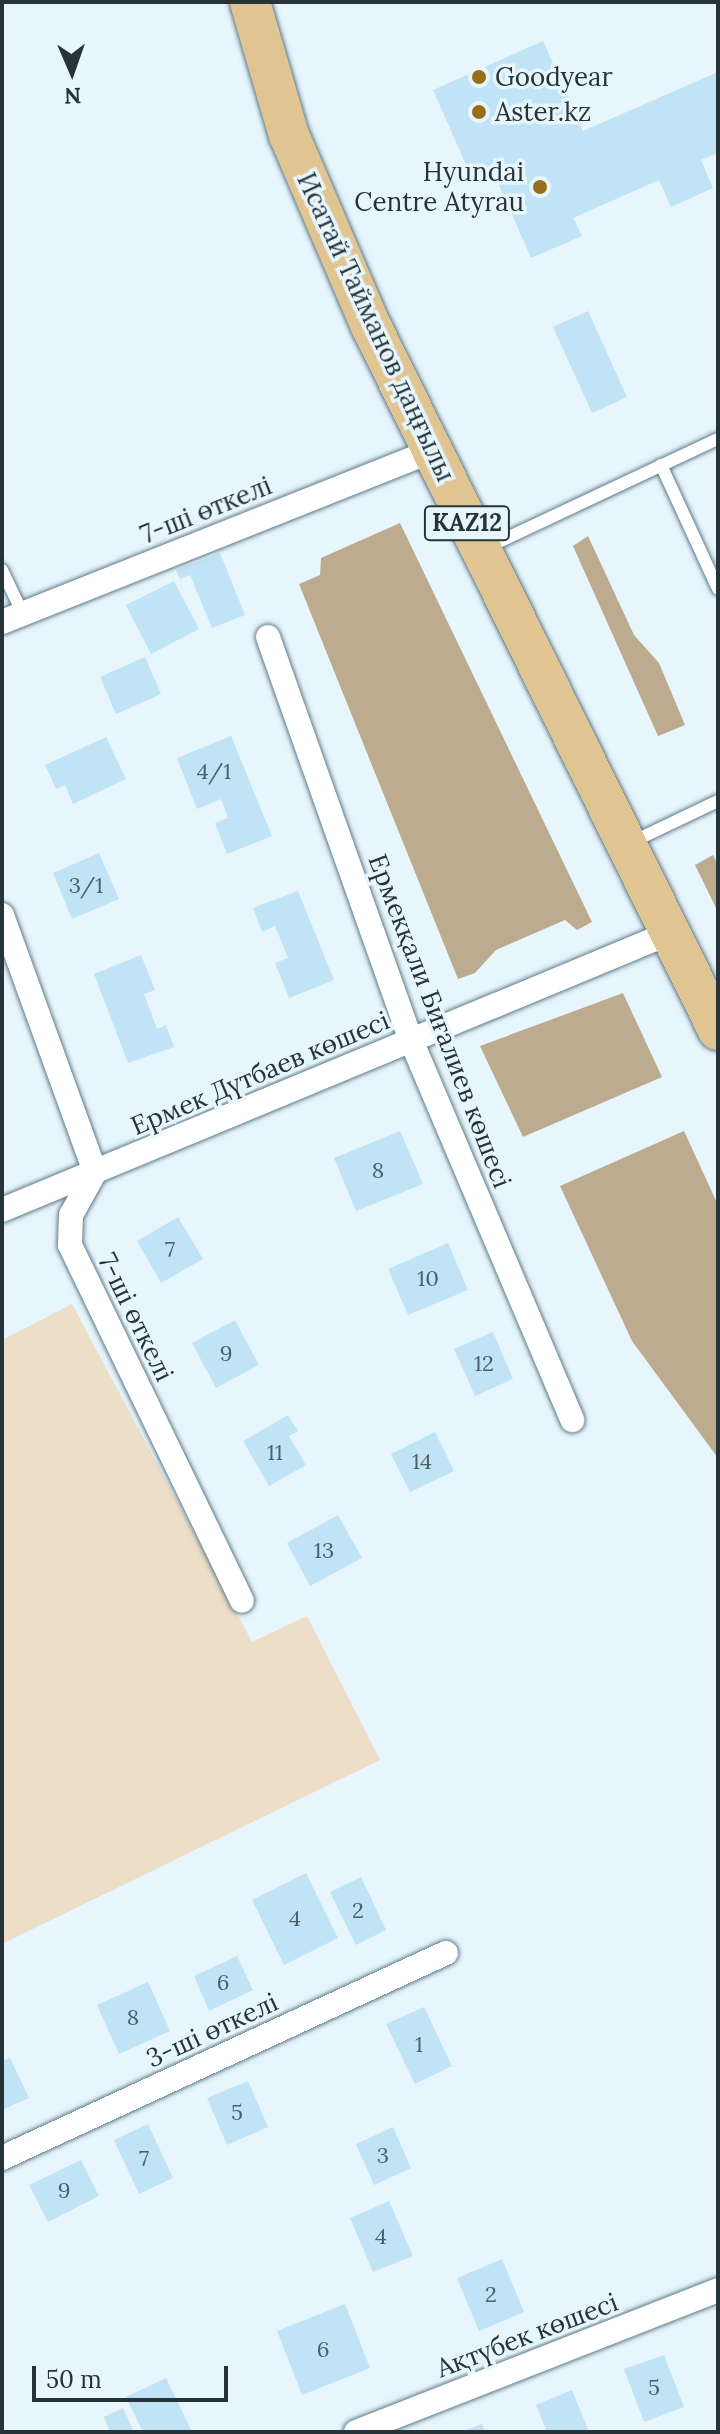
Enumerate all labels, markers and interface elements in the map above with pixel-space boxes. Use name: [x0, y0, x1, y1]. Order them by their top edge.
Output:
north arrow: [32, 32, 112, 112]
place label: Goodyear: [495, 61, 613, 93]
marker: Goodyear: [470, 68, 488, 86]
text: N: [64, 82, 82, 110]
place label: Aster.kz: [495, 96, 591, 128]
marker: Aster.kz: [470, 103, 488, 121]
place label: Hyundai Centre Atyrau: [354, 156, 524, 218]
street label: Исатай Тайманов даңғылы: [291, 168, 461, 486]
marker: Hyundai Centre Atyrau: [531, 178, 549, 196]
street label: 7-шi өткелi: [136, 470, 276, 550]
road number: KAZ12: [423, 503, 511, 543]
house number: 4/1: [197, 759, 231, 785]
street label: Ермекқали Биғалиев көшесі: [362, 850, 518, 1192]
house number: 3/1: [69, 873, 103, 899]
street label: Ермек Дүтбаев көшесi: [126, 1004, 394, 1142]
house number: 8: [372, 1158, 384, 1184]
house number: 7: [165, 1237, 175, 1263]
street label: 7-шi өткелi: [92, 1248, 180, 1386]
house number: 10: [417, 1266, 439, 1292]
house number: 9: [220, 1341, 232, 1367]
house number: 12: [474, 1351, 494, 1377]
house number: 11: [267, 1440, 283, 1466]
house number: 14: [412, 1449, 432, 1475]
house number: 13: [314, 1538, 334, 1564]
house number: 2: [352, 1898, 364, 1924]
house number: 4: [289, 1906, 301, 1932]
house number: 6: [217, 1970, 229, 1996]
street label: 3-шi өткелi: [141, 1986, 283, 2074]
house number: 8: [127, 2005, 139, 2031]
house number: 1: [415, 2032, 423, 2058]
house number: 5: [231, 2100, 243, 2126]
house number: 3: [377, 2143, 389, 2169]
house number: 7: [139, 2146, 149, 2172]
house number: 9: [58, 2178, 70, 2204]
house number: 4: [375, 2224, 387, 2250]
house number: 2: [485, 2282, 497, 2308]
street label: Ақтүбек көшесi: [432, 2286, 622, 2384]
house number: 6: [317, 2337, 329, 2363]
scale bar: [36, 2350, 232, 2400]
text: 50 m: [46, 2364, 102, 2395]
house number: 5: [648, 2375, 660, 2401]

